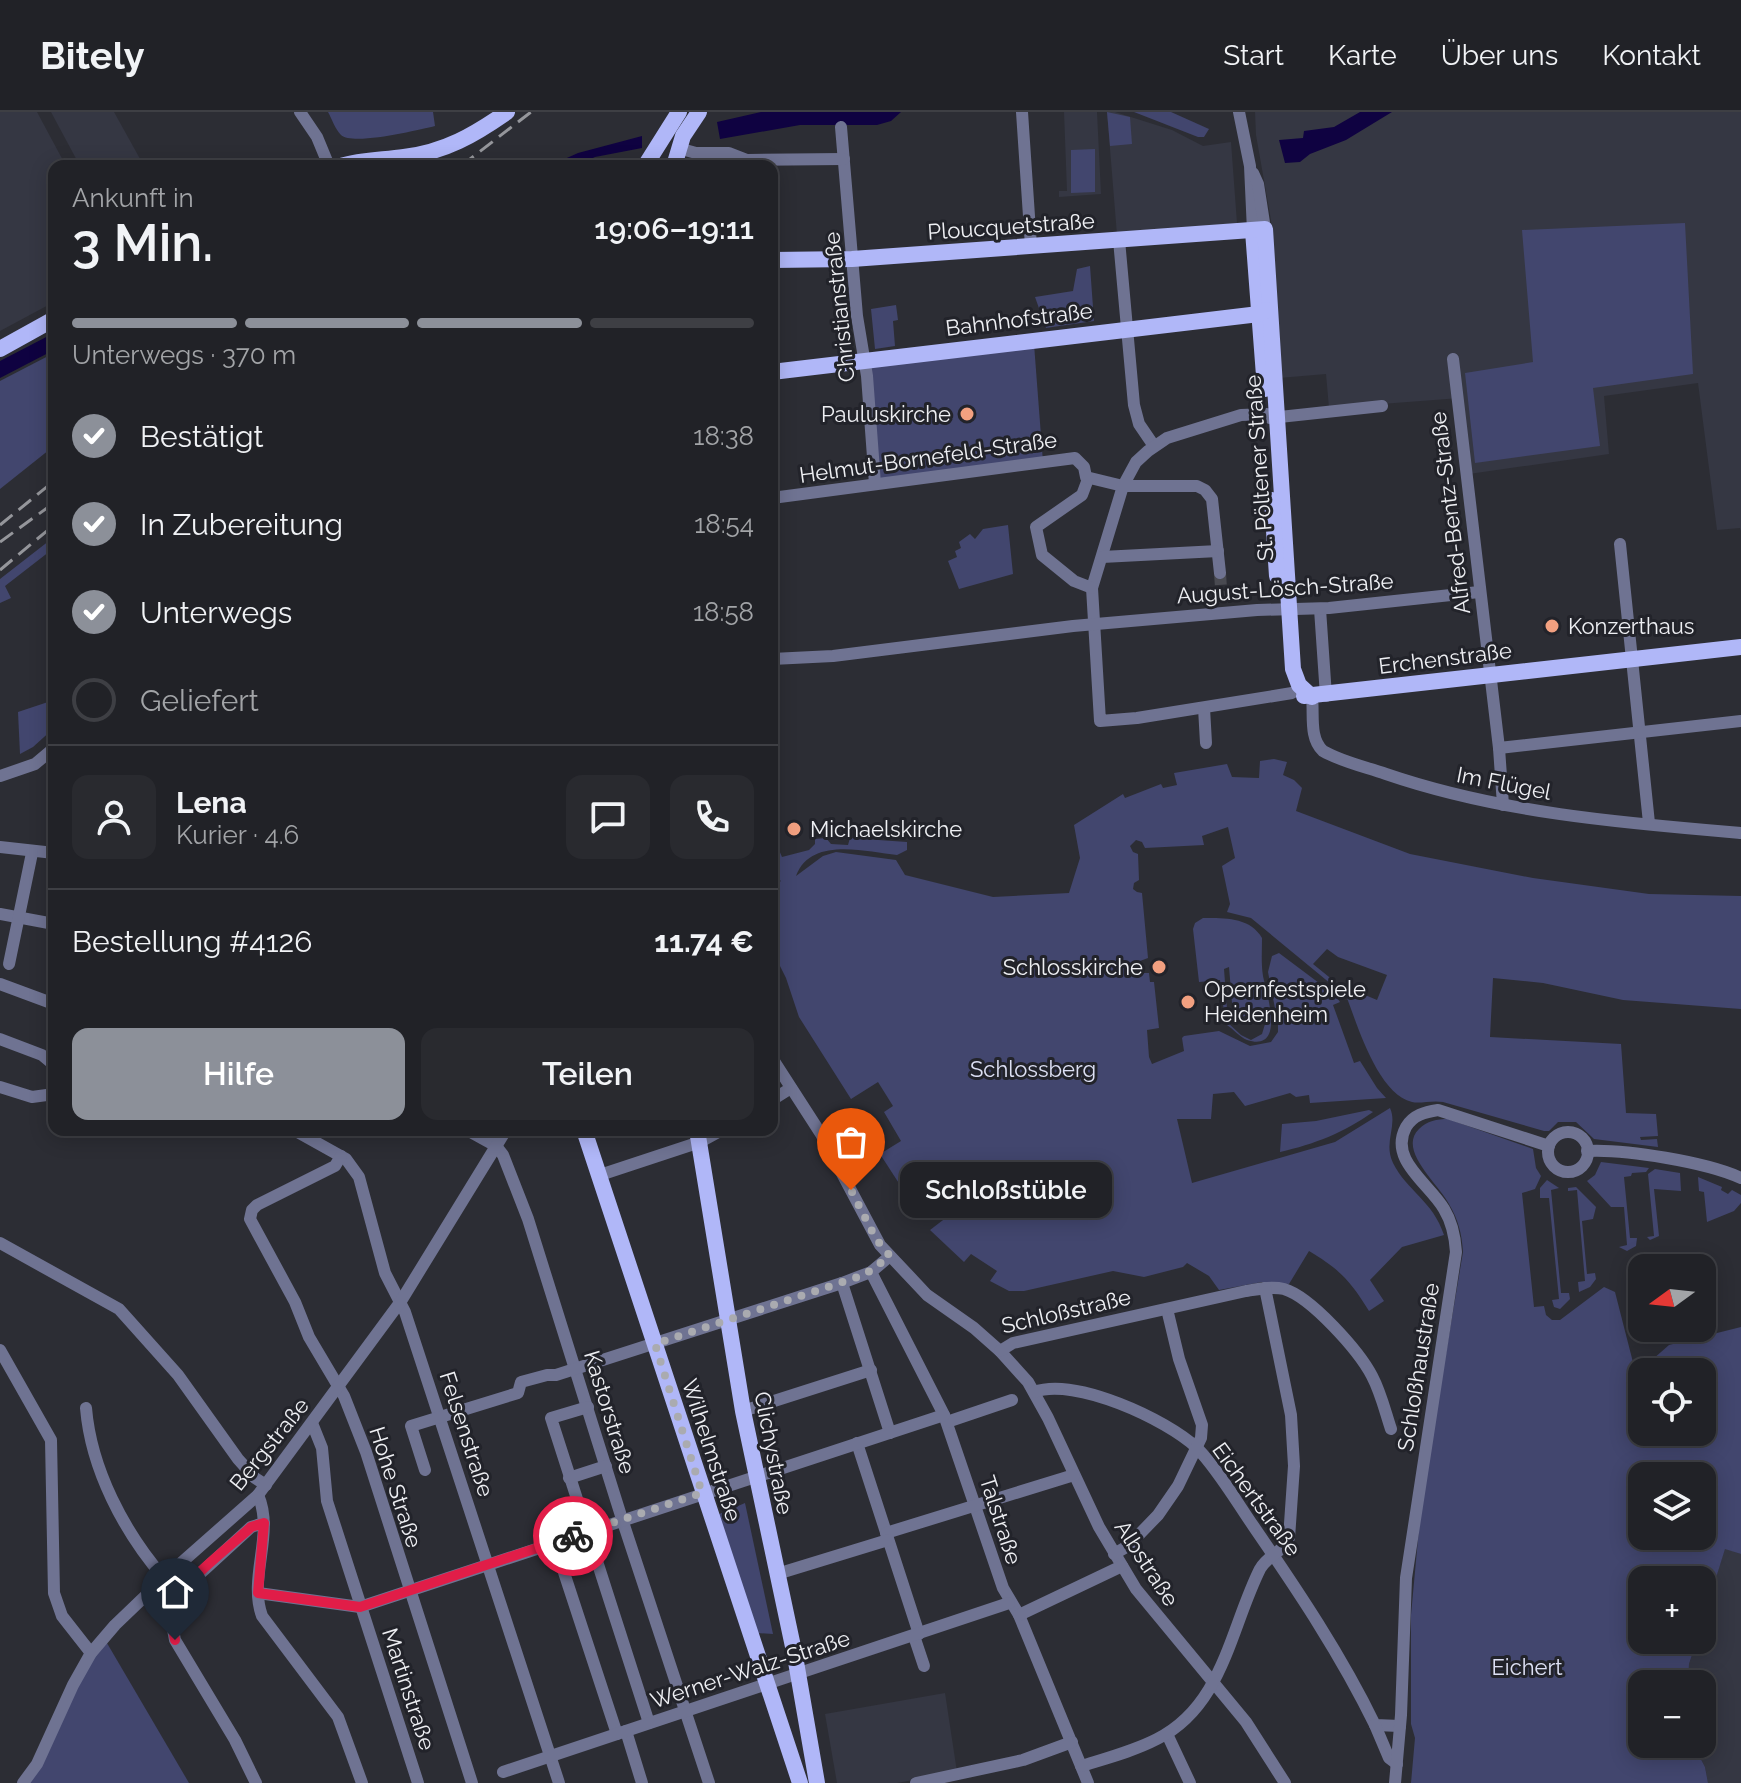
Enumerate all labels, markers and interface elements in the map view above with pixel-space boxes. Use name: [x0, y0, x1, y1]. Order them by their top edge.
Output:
text: Bitely: [40, 33, 145, 78]
text: Start: [1223, 39, 1284, 72]
text: Karte: [1328, 39, 1397, 72]
text: Über uns: [1441, 39, 1558, 72]
text: Kontakt: [1602, 39, 1701, 72]
text: Ankunft in: [72, 183, 194, 213]
street label: Ploucquetstraße: [927, 207, 1095, 245]
text: 19:06–19:11: [594, 211, 754, 246]
text: 3 Min.: [72, 212, 213, 273]
street label: Christianstraße: [818, 231, 860, 383]
street label: Bahnhofstraße: [944, 297, 1094, 341]
text: Unterwegs · 370 m: [72, 340, 296, 370]
street label: St. Pöltener Straße: [1240, 374, 1278, 562]
place label: Pauluskirche: [821, 401, 951, 427]
marker: Pauluskirche: [958, 405, 976, 423]
street label: Alfred-Bentz-Straße: [1425, 410, 1475, 616]
icon: check: [72, 414, 116, 458]
text: Bestätigt: [140, 419, 264, 454]
text: 18:38: [693, 421, 754, 451]
street label: Helmut-Bornefeld-Straße: [797, 426, 1059, 488]
icon: check: [72, 502, 116, 546]
text: In Zubereitung: [140, 507, 343, 542]
text: 18:54: [694, 509, 754, 539]
street label: August-Lösch-Straße: [1176, 567, 1394, 609]
icon: check: [72, 590, 116, 634]
text: Unterwegs: [140, 595, 292, 630]
text: 18:58: [693, 597, 754, 627]
place label: Konzerthaus: [1568, 613, 1694, 639]
marker: Konzerthaus: [1543, 617, 1561, 635]
street label: Erchenstraße: [1377, 637, 1513, 679]
text: Geliefert: [140, 683, 259, 718]
street label: Im Flügel: [1455, 761, 1554, 805]
button: person: [72, 775, 156, 859]
button: chat: [566, 775, 650, 859]
button: phone: [670, 775, 754, 859]
text: Lena: [176, 785, 247, 820]
place label: Michaelskirche: [810, 816, 962, 842]
text: Kurier · 4.6: [176, 820, 299, 850]
marker: Michaelskirche: [785, 820, 803, 838]
text: Bestellung #4126: [72, 924, 312, 959]
text: 11.74 €: [654, 924, 754, 959]
place label: Schlosskirche: [1003, 954, 1143, 980]
marker: Schlosskirche: [1150, 958, 1168, 976]
place label: Opernfestspiele Heidenheim: [1204, 976, 1366, 1027]
marker: Opernfestspiele Heidenheim: [1179, 993, 1197, 1011]
button: Hilfe: [72, 1028, 405, 1120]
button: Teilen: [421, 1028, 754, 1120]
park label: Schlossberg: [970, 1056, 1096, 1082]
pin: [817, 1108, 885, 1190]
icon: bag: [829, 1120, 873, 1164]
callout: Schloßstüble: [899, 1162, 1111, 1218]
text: Schloßstüble: [925, 1175, 1087, 1205]
north arrow: [1628, 1254, 1716, 1342]
map controls: [1628, 1254, 1716, 1758]
street label: Schloßhaustraße: [1392, 1281, 1444, 1453]
street label: Schloßstraße: [999, 1283, 1133, 1339]
street label: Kastorstraße: [579, 1347, 641, 1477]
button: locate: [1628, 1358, 1716, 1446]
street label: Felsenstraße: [435, 1368, 500, 1500]
street label: Wilhelmstraße: [677, 1375, 747, 1525]
street label: Clichystraße: [749, 1389, 799, 1517]
street label: Bergstraße: [224, 1393, 314, 1495]
street label: Hohe Straße: [364, 1423, 428, 1551]
street label: Eichertstraße: [1207, 1437, 1307, 1561]
button: layers: [1628, 1462, 1716, 1550]
street label: Talstraße: [974, 1472, 1028, 1568]
courier: [533, 1496, 613, 1576]
icon: bike: [551, 1514, 595, 1558]
street label: Albstraße: [1110, 1515, 1184, 1611]
pin: [141, 1558, 209, 1640]
button: +: [1628, 1566, 1716, 1654]
icon: home: [153, 1570, 197, 1614]
street label: Werner-Walz-Straße: [647, 1624, 853, 1714]
street label: Martinstraße: [377, 1625, 441, 1753]
park label: Eichert: [1491, 1654, 1563, 1680]
button: −: [1628, 1670, 1716, 1758]

